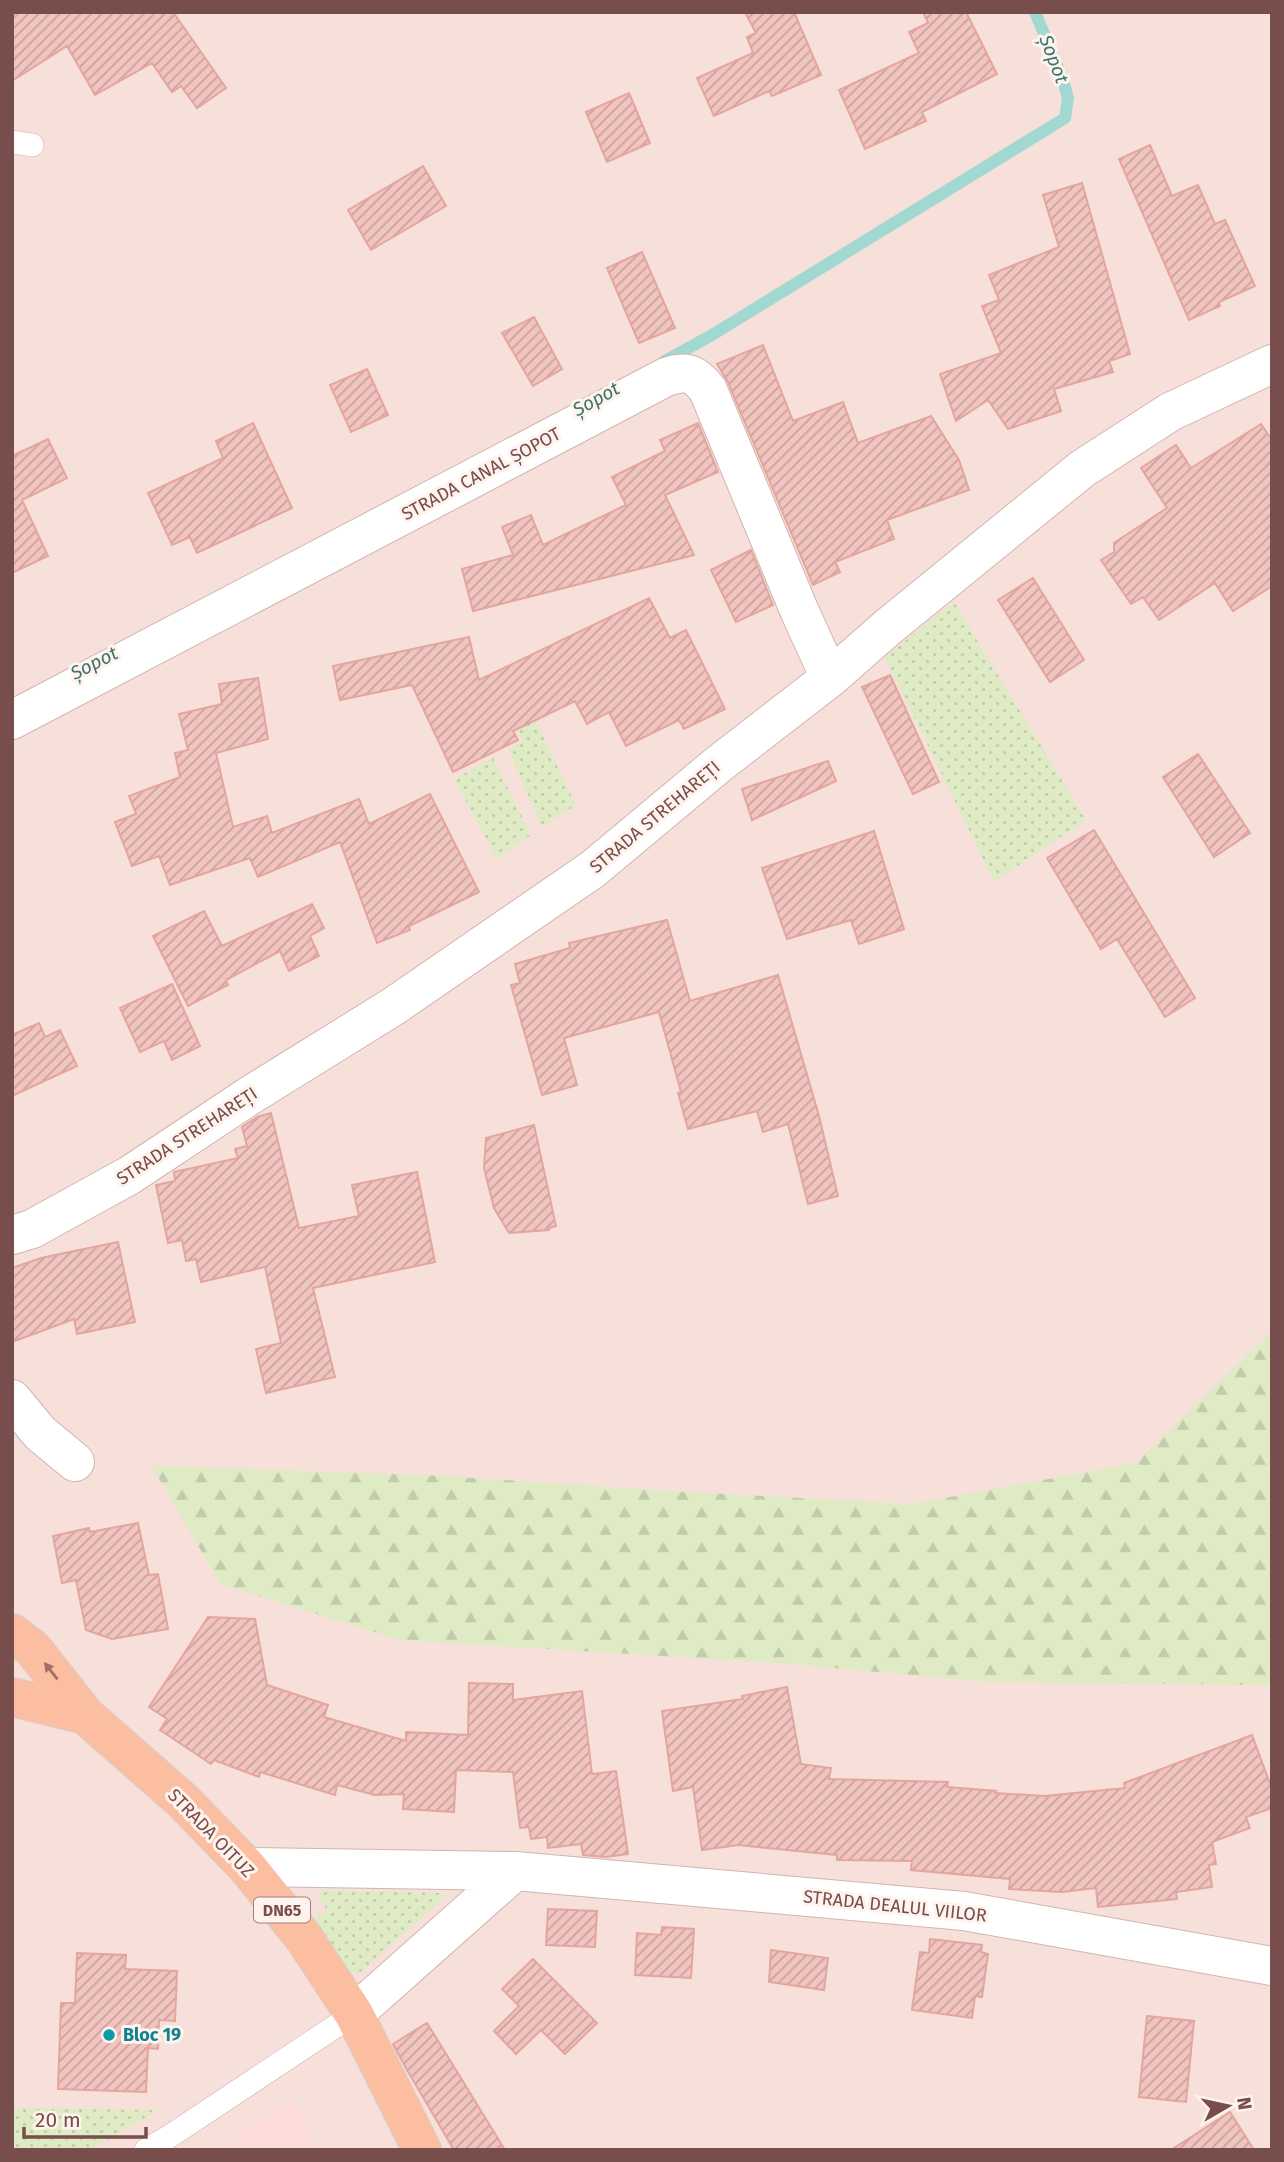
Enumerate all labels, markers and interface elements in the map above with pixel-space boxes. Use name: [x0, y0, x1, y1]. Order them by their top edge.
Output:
water label: Șopot: [1033, 31, 1074, 87]
water label: Șopot: [568, 377, 624, 423]
street label: STRADA CANAL ȘOPOT: [398, 422, 565, 526]
water label: Șopot: [66, 641, 122, 686]
street label: STRADA STREHAREȚI: [585, 756, 725, 879]
street label: STRADA STREHAREȚI: [113, 1082, 262, 1191]
one-way arrow: [43, 1663, 58, 1681]
street label: STRADA OITUZ: [163, 1784, 259, 1882]
street label: STRADA DEALUL VIILOR: [802, 1885, 988, 1927]
road number: DN65: [254, 1898, 310, 1922]
place label: Bloc 19: [123, 2024, 181, 2046]
marker: Bloc 19: [101, 2027, 117, 2043]
north arrow: [1193, 2071, 1263, 2141]
text: N: [1232, 2095, 1257, 2111]
scale bar: [24, 2096, 147, 2140]
text: 20 m: [35, 2107, 81, 2133]

